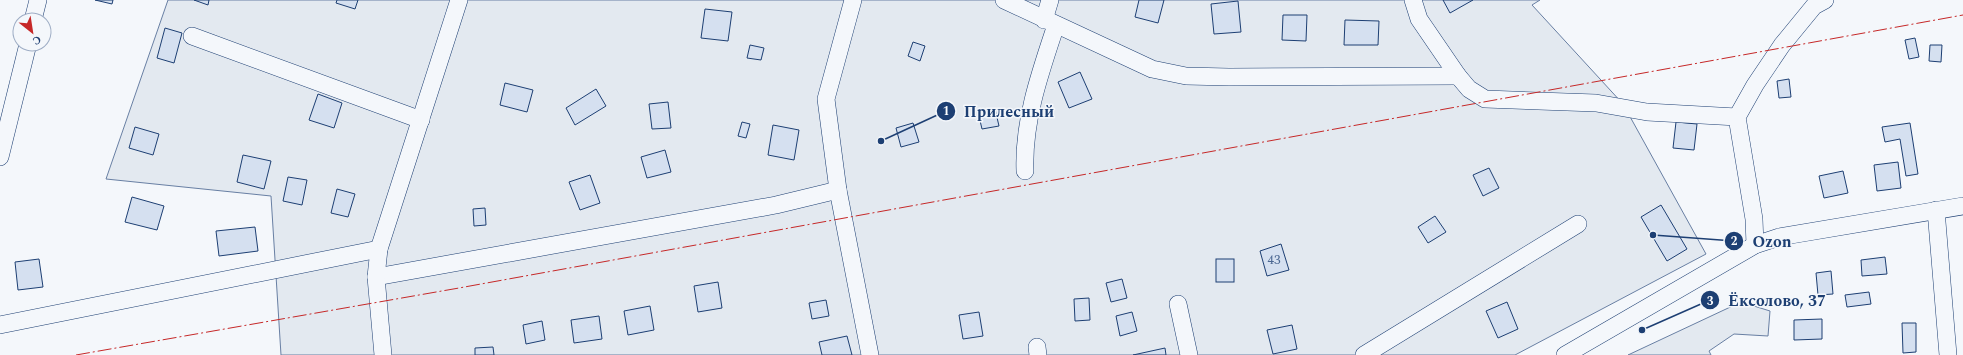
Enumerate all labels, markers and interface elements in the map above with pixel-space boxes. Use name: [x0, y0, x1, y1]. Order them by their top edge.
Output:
north arrow: [12, 12, 52, 52]
text: С: [29, 31, 44, 50]
callout: Прилесный: [936, 97, 1063, 125]
text: Прилесный: [964, 100, 1054, 124]
text: 1: [943, 102, 949, 121]
callout: Ozon: [1724, 227, 1799, 255]
text: Ozon: [1752, 230, 1792, 254]
text: 2: [1731, 232, 1738, 251]
house number: 43: [1268, 250, 1281, 270]
callout: Ёксолово, 37: [1700, 286, 1834, 314]
text: Ёксолово, 37: [1728, 289, 1826, 313]
text: 3: [1707, 292, 1714, 311]

